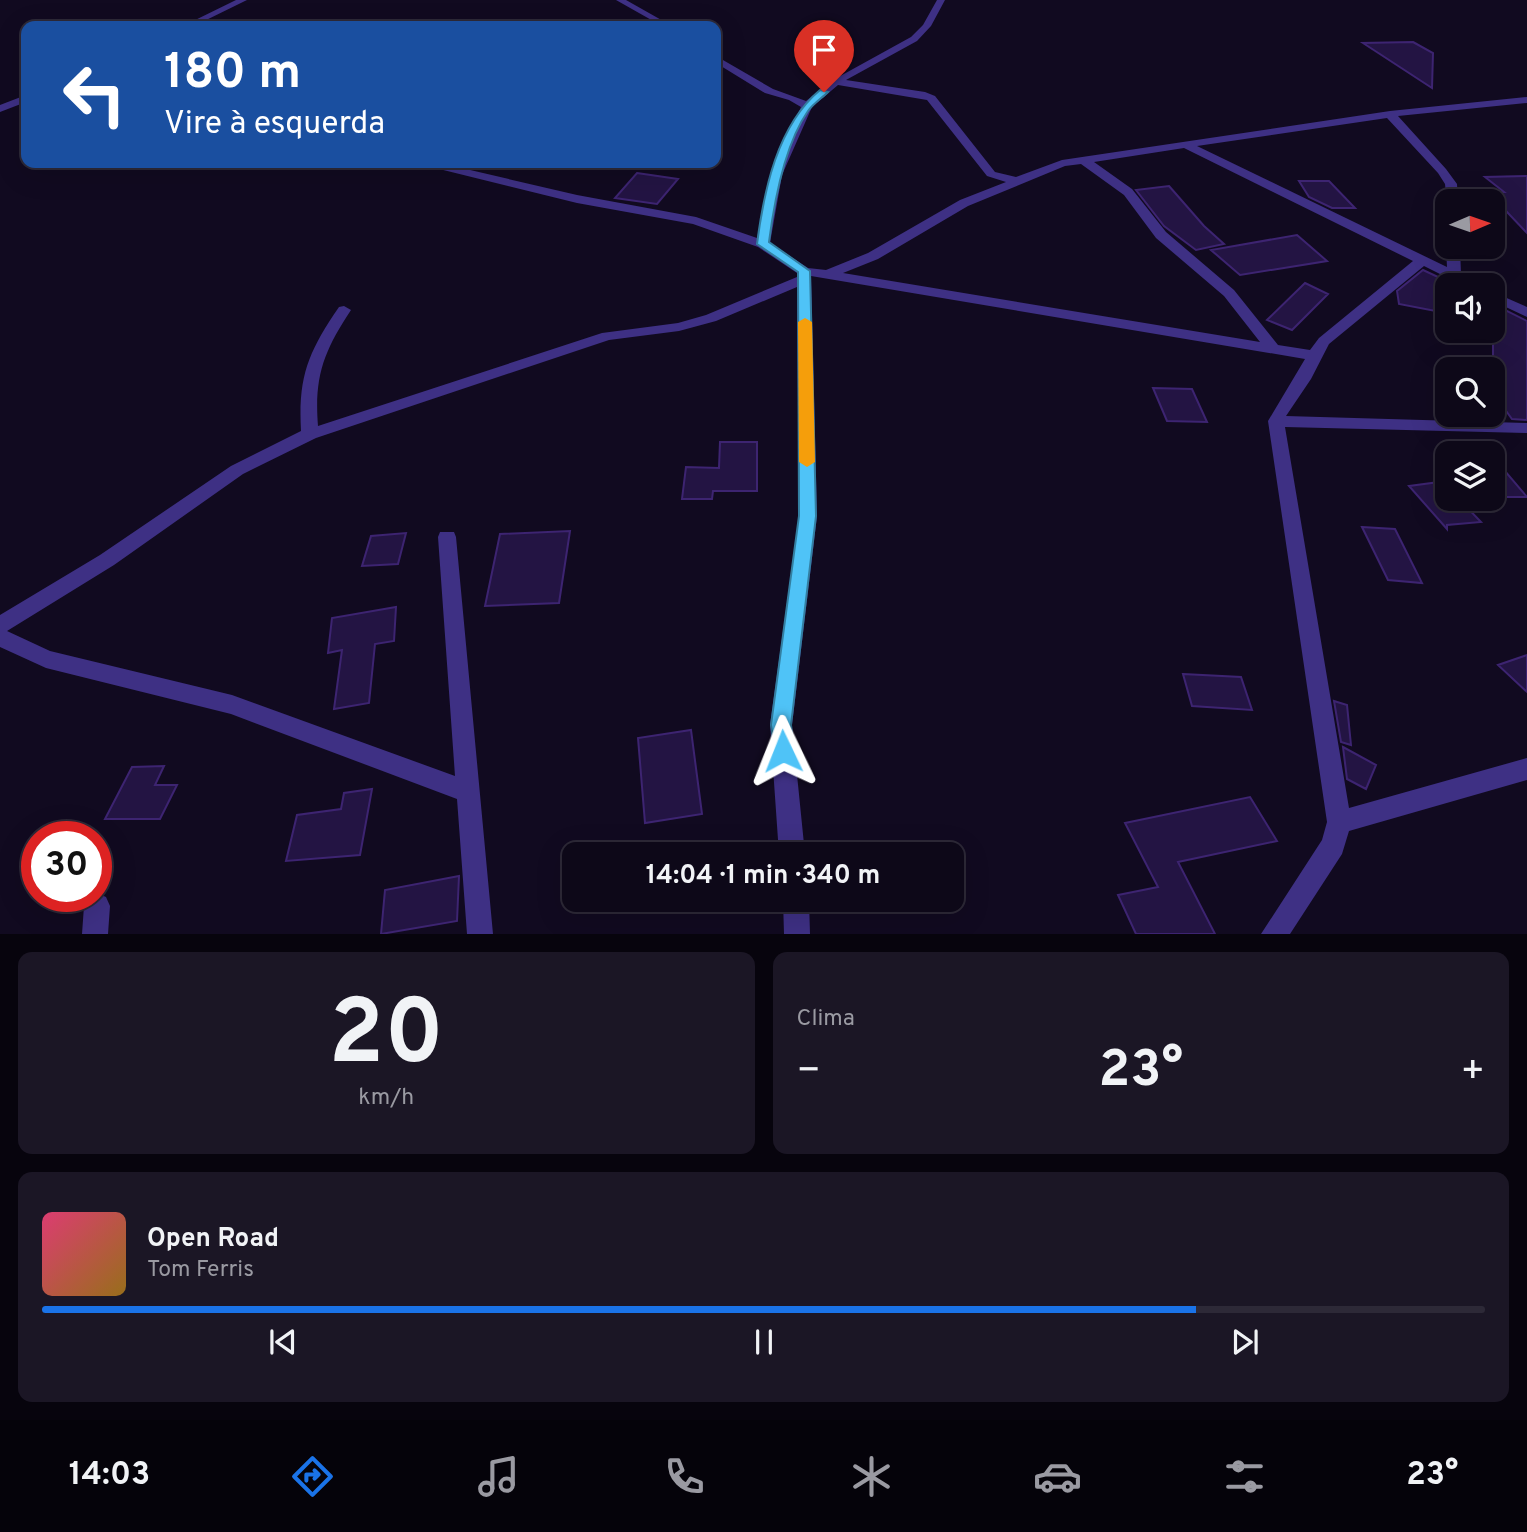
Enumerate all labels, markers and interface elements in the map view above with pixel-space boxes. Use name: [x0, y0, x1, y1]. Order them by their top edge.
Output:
pin: [794, 20, 854, 92]
icon: arrive: [805, 31, 843, 69]
text: 180 m: [164, 44, 301, 106]
icon: left: [49, 49, 140, 140]
text: Vire à esquerda: [164, 105, 385, 145]
north arrow: [1435, 189, 1505, 259]
map controls: [1435, 189, 1505, 511]
button: sound: [1435, 273, 1505, 343]
button: search: [1435, 357, 1505, 427]
button: layers: [1435, 441, 1505, 511]
position arrow: [746, 714, 820, 788]
speed limit sign: 30: [21, 821, 112, 912]
text: 14:04 · 1 min · 340 m: [646, 860, 880, 893]
text: 20: [329, 981, 444, 1096]
text: Clima: [797, 1005, 855, 1034]
text: 23°: [1098, 1039, 1183, 1105]
text: −: [797, 1048, 821, 1097]
text: +: [1460, 1048, 1485, 1097]
text: km/h: [358, 1084, 414, 1113]
text: Open Road: [147, 1223, 279, 1256]
text: Tom Ferris: [147, 1256, 254, 1285]
icon: previous: [264, 1323, 302, 1361]
icon: pause: [745, 1323, 783, 1361]
icon: next: [1226, 1323, 1264, 1361]
icon: directions: [288, 1452, 337, 1501]
icon: music: [474, 1452, 523, 1501]
icon: phone: [660, 1452, 709, 1501]
icon: climate: [847, 1452, 896, 1501]
icon: car: [1033, 1452, 1082, 1501]
icon: filters: [1220, 1452, 1269, 1501]
text: 14:03: [69, 1456, 150, 1496]
text: 23°: [1406, 1456, 1458, 1496]

